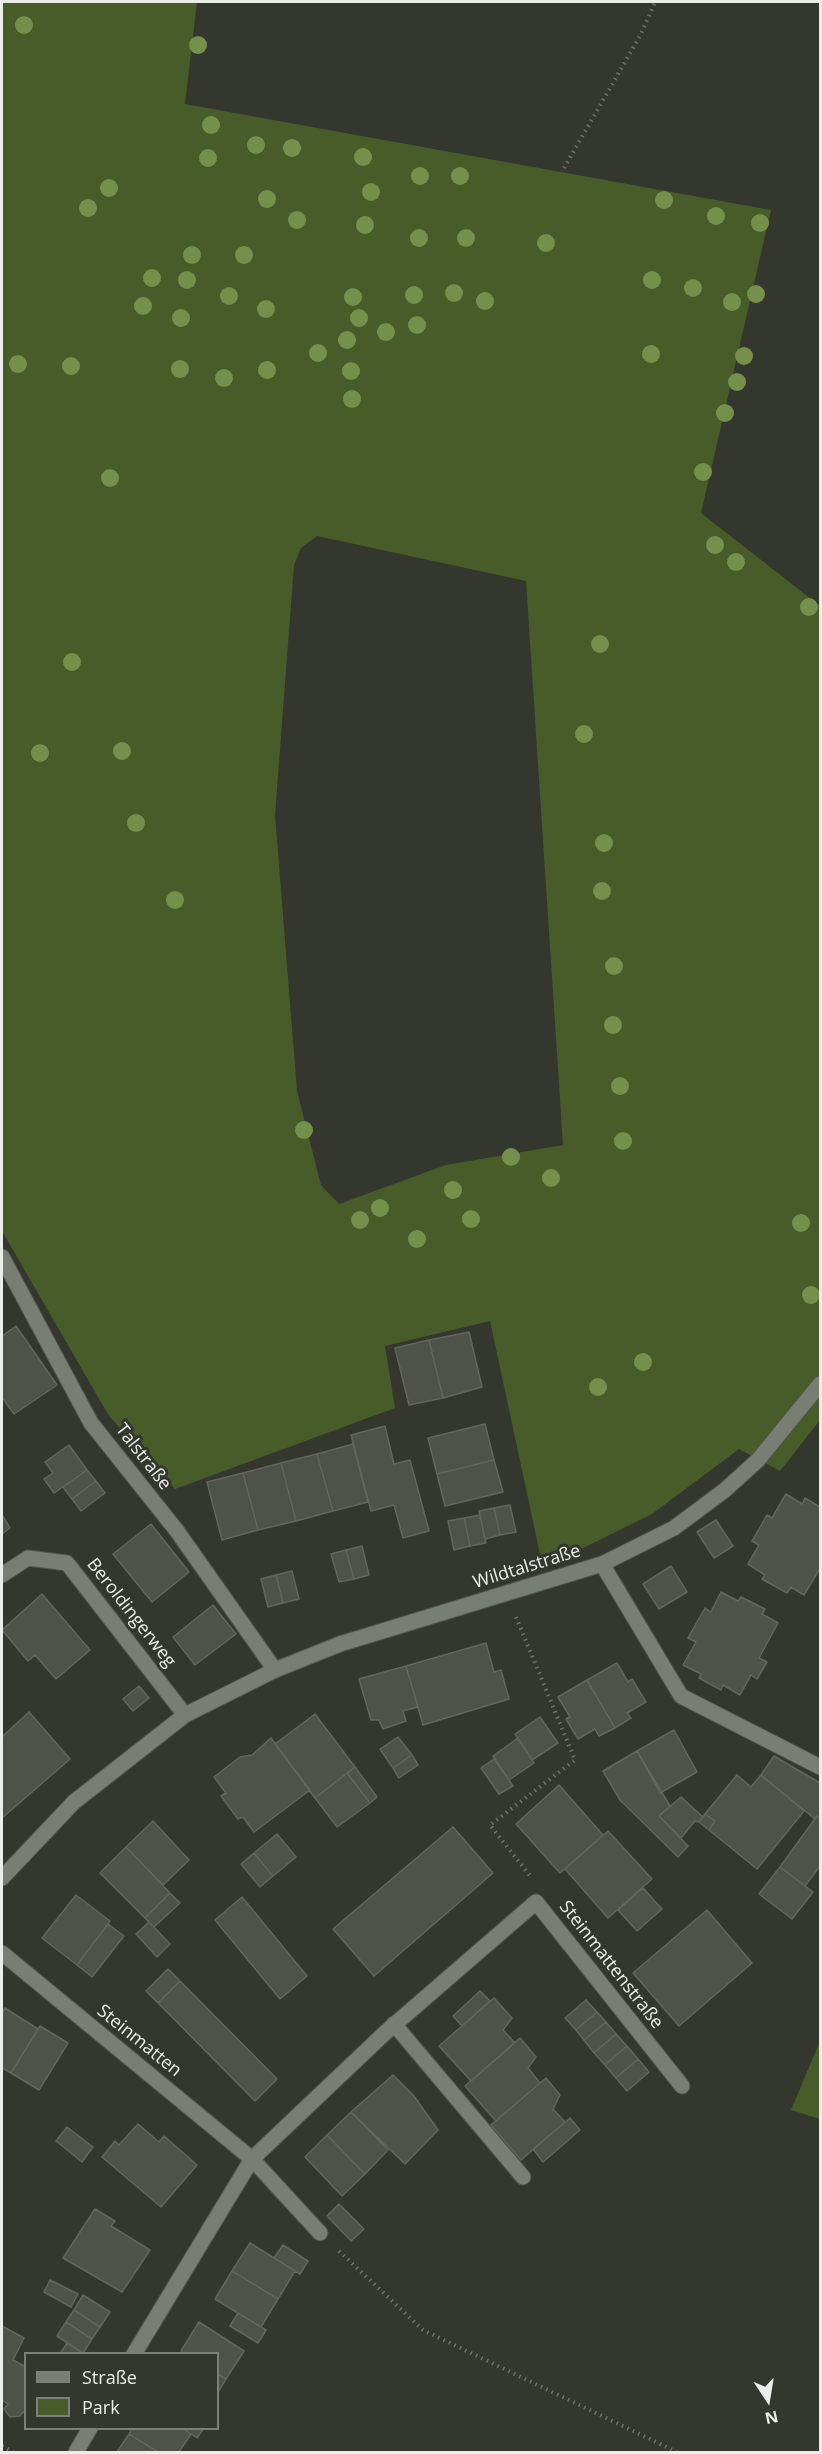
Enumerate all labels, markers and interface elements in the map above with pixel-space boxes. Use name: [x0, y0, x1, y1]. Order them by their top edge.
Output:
street label: Talstraße: [110, 1420, 176, 1494]
street label: Wildtalstraße: [471, 1540, 583, 1594]
street label: Beroldingerweg: [82, 1554, 180, 1672]
street label: Steinmattenstraße: [554, 1897, 668, 2033]
street label: Steinmatten: [92, 2000, 186, 2082]
legend: [24, 2352, 219, 2430]
text: Straße: [82, 2365, 137, 2389]
north arrow: [738, 2370, 798, 2430]
text: Park: [82, 2395, 120, 2419]
text: N: [763, 2405, 780, 2430]

